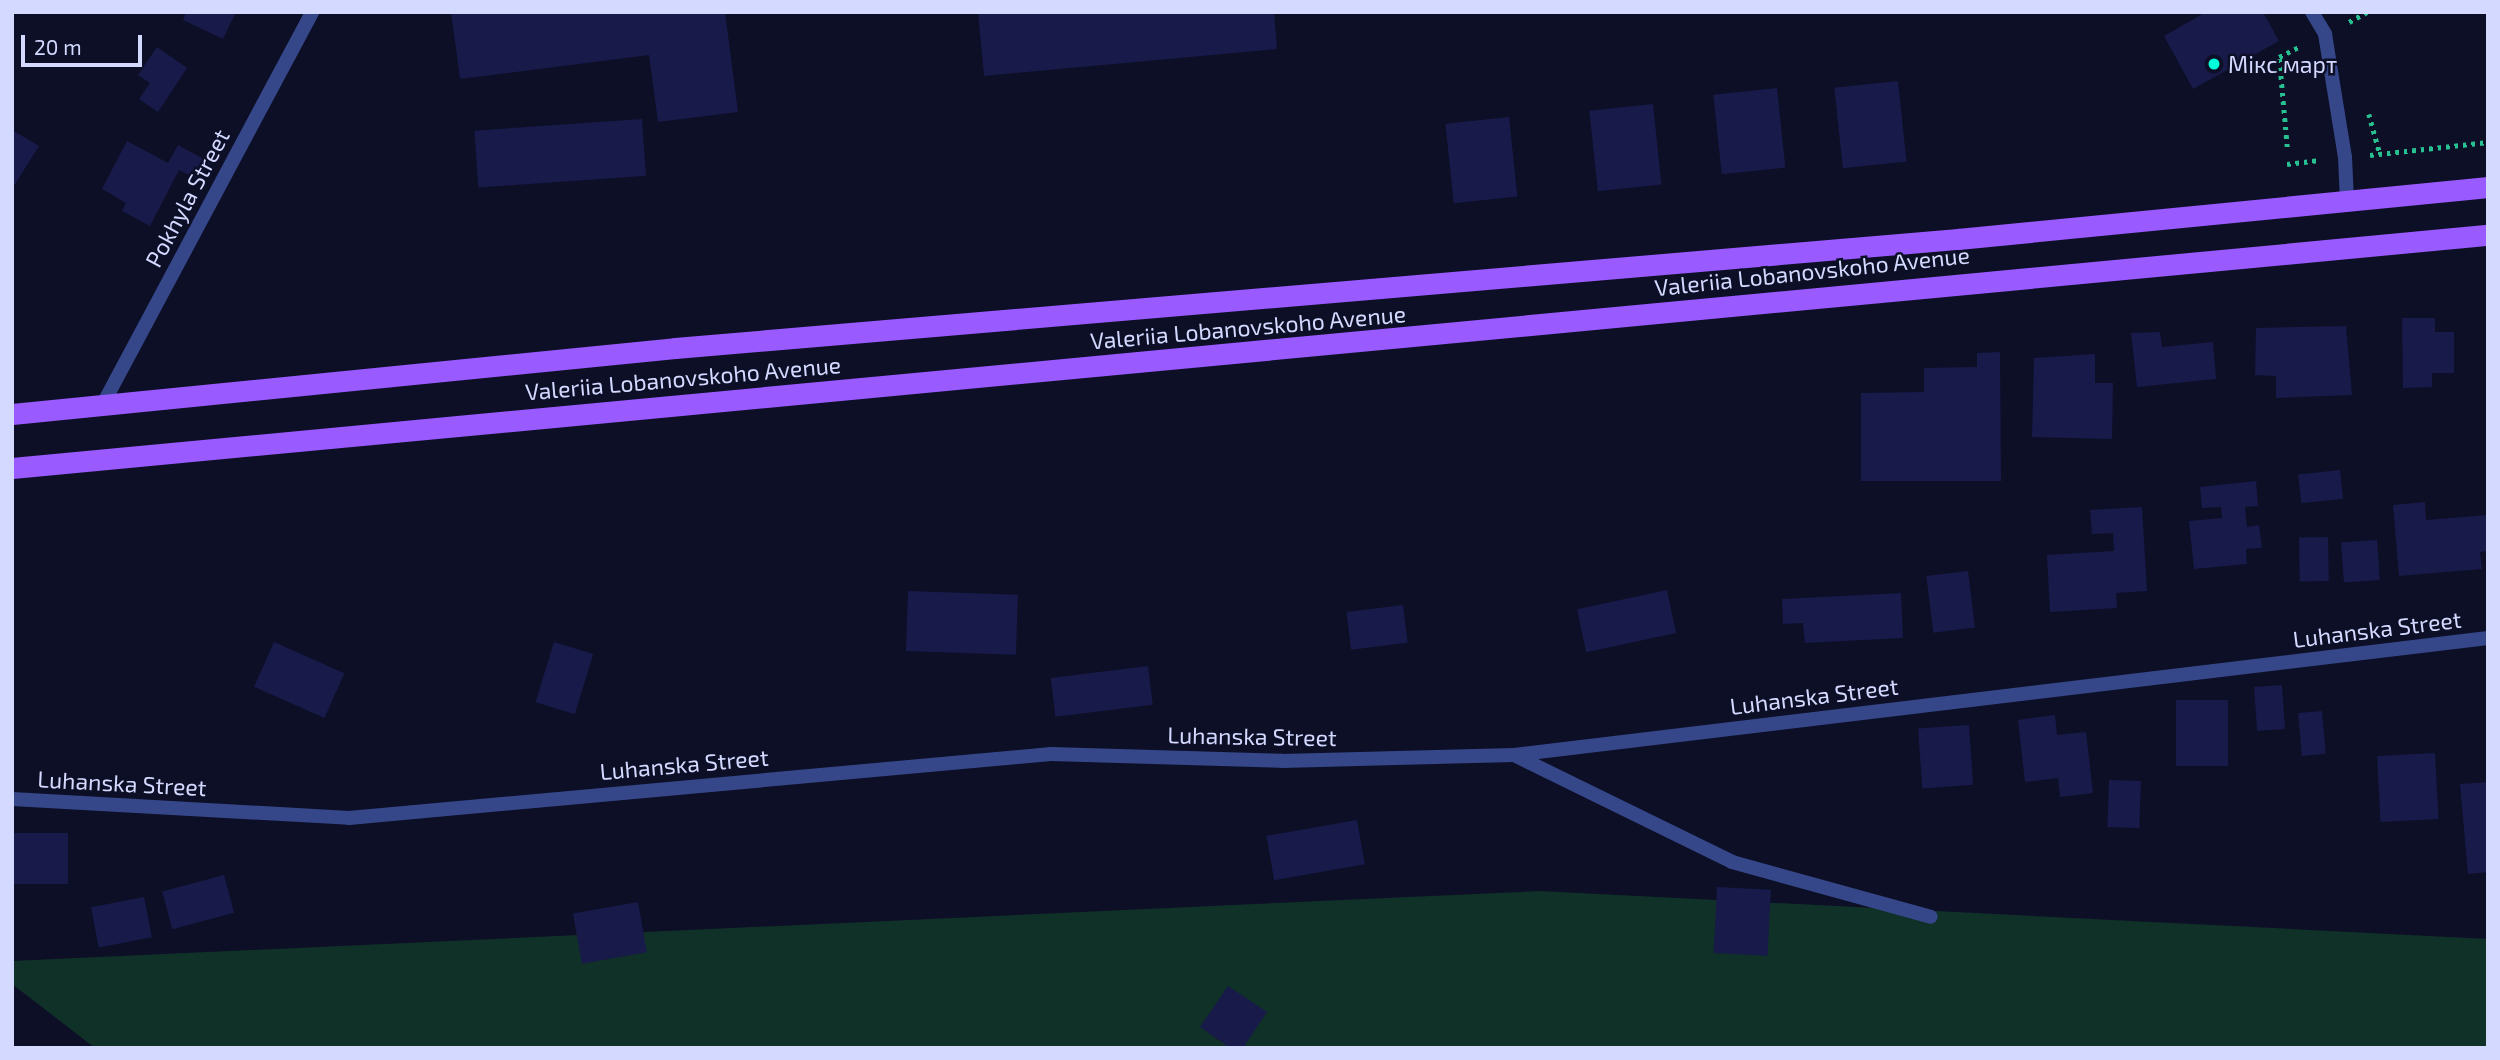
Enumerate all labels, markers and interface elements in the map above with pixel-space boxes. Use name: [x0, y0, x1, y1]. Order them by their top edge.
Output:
scale bar: [24, 21, 145, 65]
text: 20 m: [34, 34, 82, 59]
place label: Мікс март: [2228, 50, 2337, 78]
marker: Мікс март: [2206, 56, 2222, 72]
street label: Pokhyla Street: [139, 124, 235, 272]
street label: Valeriia Lobanovskoho Avenue: [1653, 241, 1971, 301]
street label: Valeriia Lobanovskoho Avenue: [1089, 299, 1407, 355]
street label: Valeriia Lobanovskoho Avenue: [524, 350, 842, 406]
street label: Luhanska Street: [2291, 605, 2463, 653]
street label: Luhanska Street: [1728, 672, 1900, 720]
street label: Luhanska Street: [1167, 721, 1337, 751]
street label: Luhanska Street: [598, 743, 770, 785]
street label: Luhanska Street: [37, 765, 207, 801]

